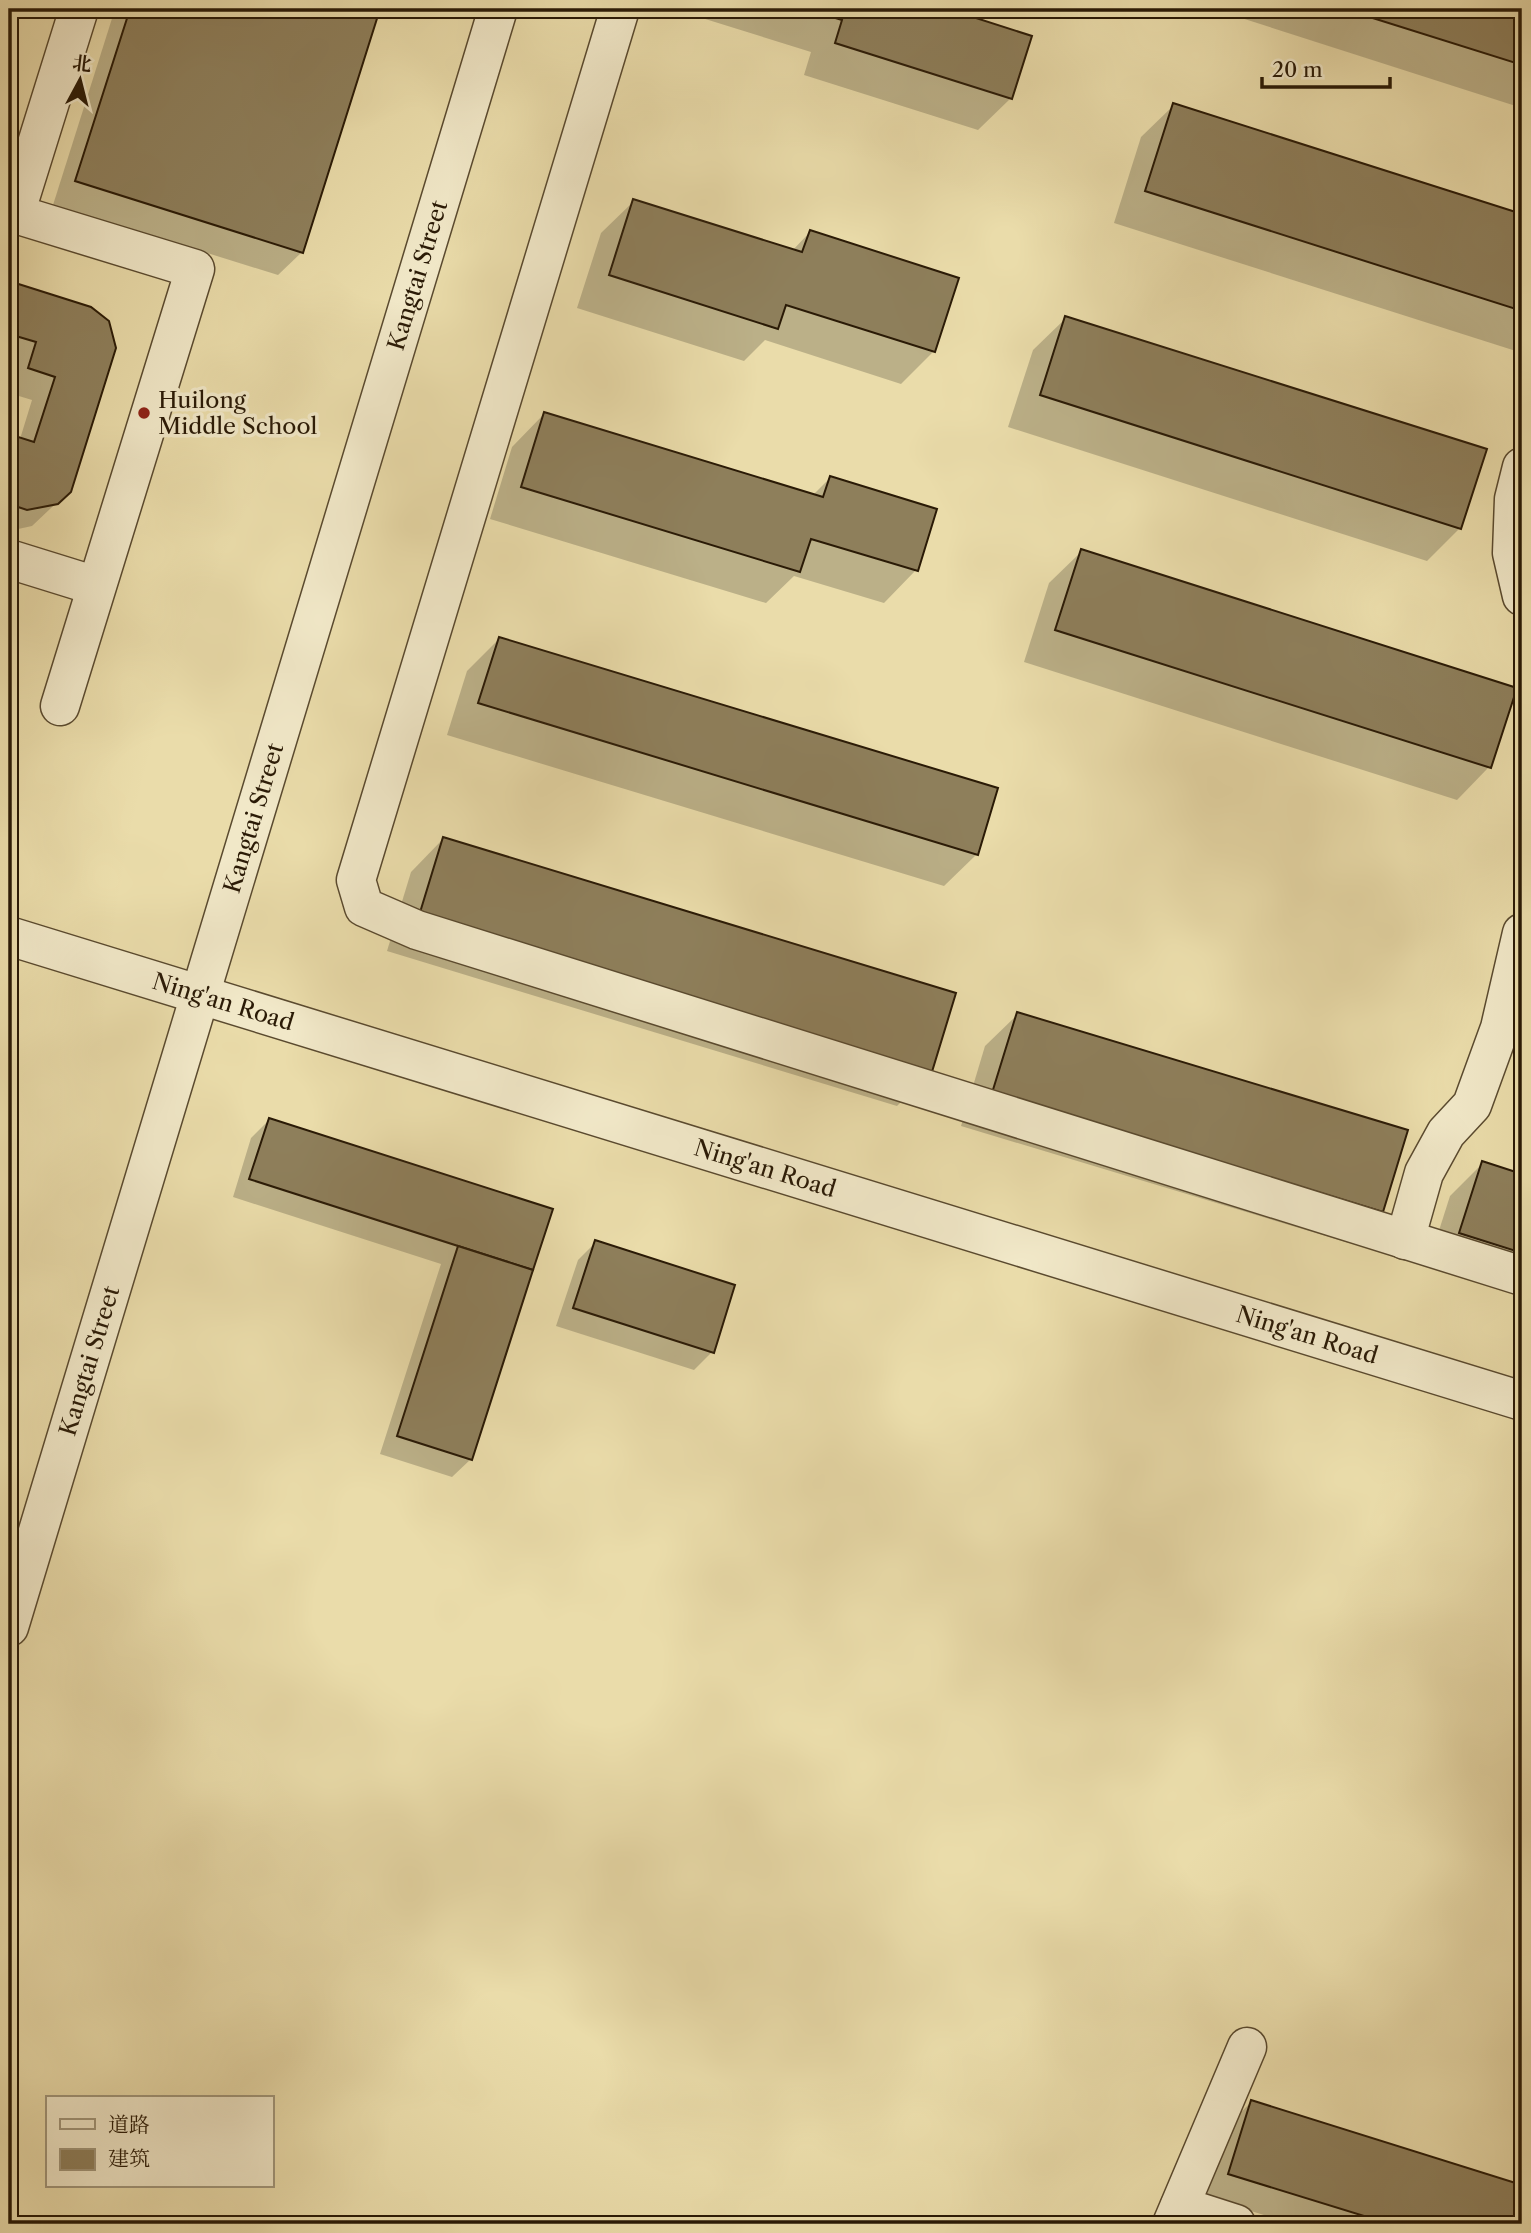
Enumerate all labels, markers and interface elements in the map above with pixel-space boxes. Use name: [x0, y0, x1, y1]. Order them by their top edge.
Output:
north arrow: [46, 46, 116, 116]
scale bar: [1262, 46, 1389, 90]
text: 北: [71, 51, 93, 76]
text: 20 m: [1272, 57, 1323, 82]
street label: Kangtai Street: [382, 197, 453, 354]
place label: Huilong Middle School: [158, 386, 318, 440]
marker: Huilong Middle School: [136, 405, 152, 421]
street label: Kangtai Street: [218, 740, 289, 896]
street label: Ning'an Road: [149, 967, 297, 1037]
street label: Ning'an Road: [691, 1133, 839, 1203]
street label: Kangtai Street: [54, 1283, 125, 1439]
street label: Ning'an Road: [1233, 1300, 1381, 1370]
legend: [46, 2096, 273, 2188]
text: 道路: [108, 2112, 150, 2137]
text: 建筑: [108, 2146, 150, 2171]

